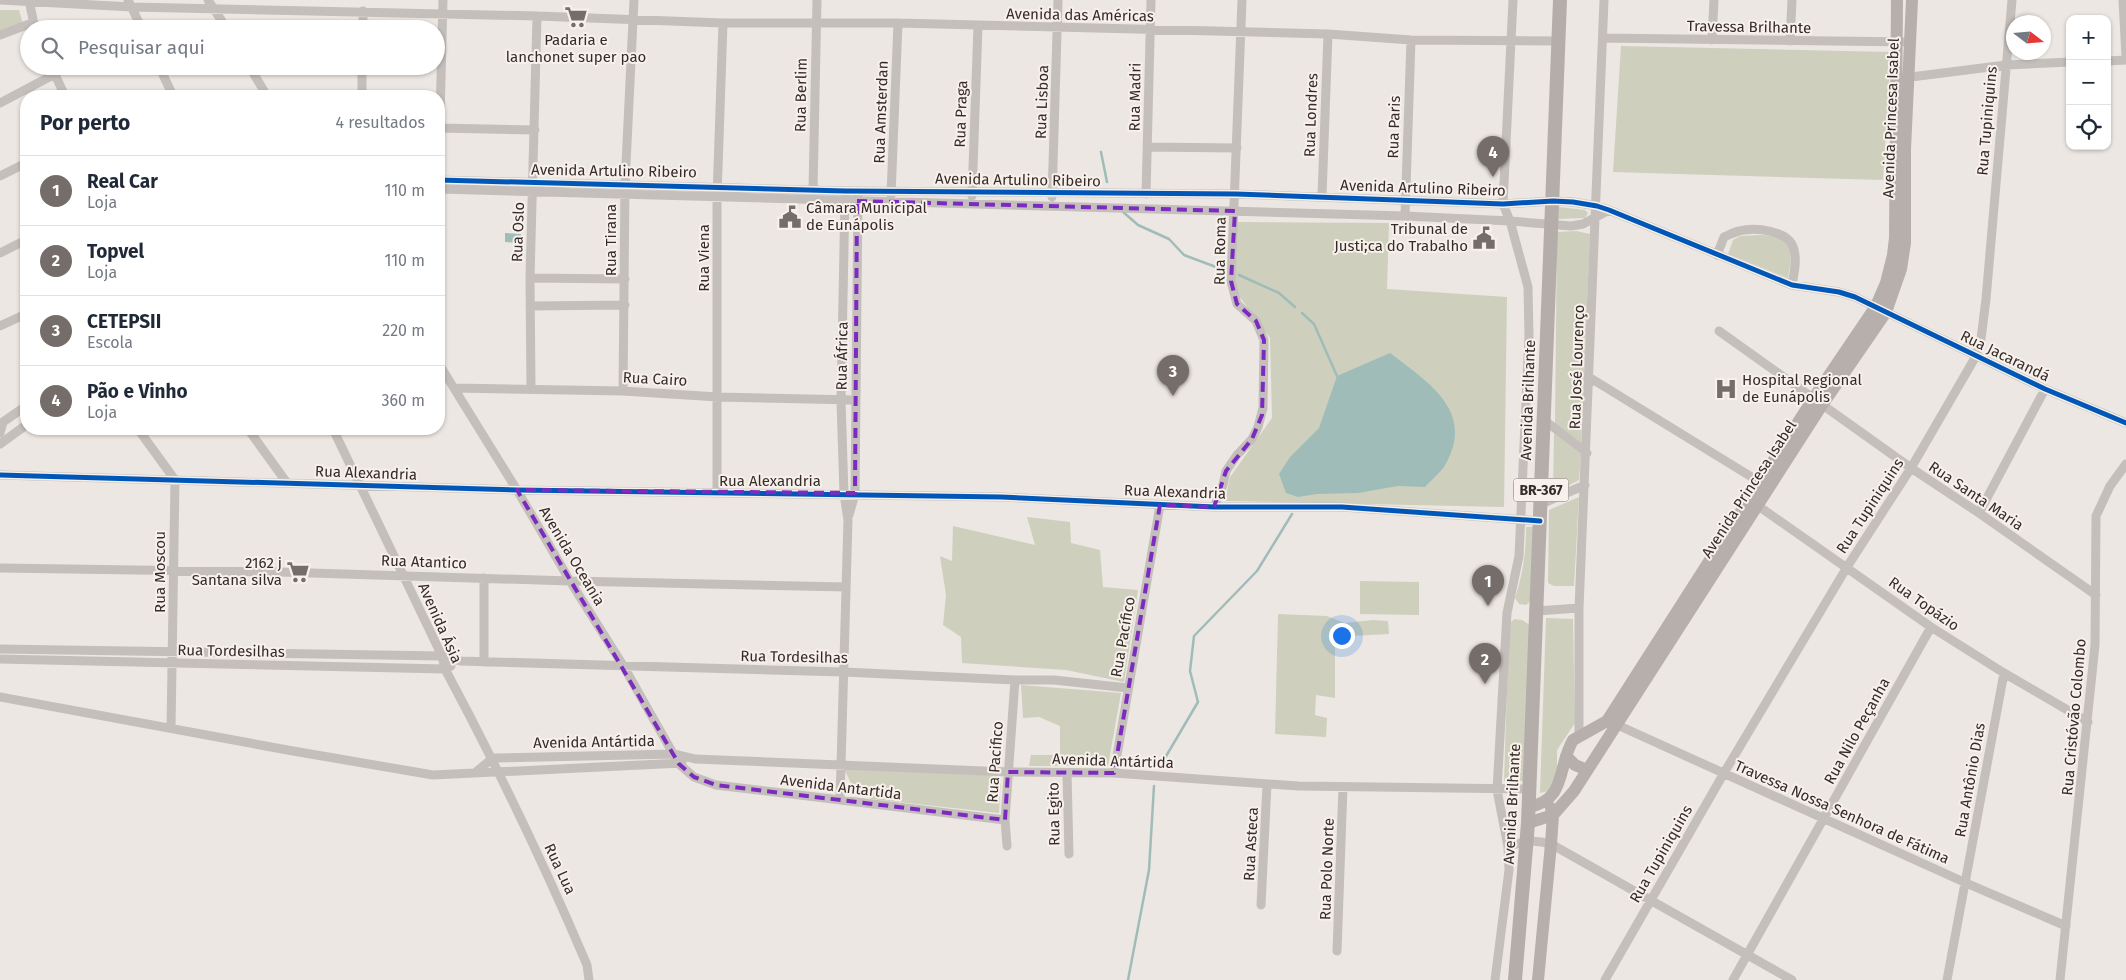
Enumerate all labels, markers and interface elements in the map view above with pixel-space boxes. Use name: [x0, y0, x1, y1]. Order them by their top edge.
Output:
supermarket icon: Padaria e lanchonet super pao: [563, 4, 589, 30]
street label: Avenida das Américas: [1006, 5, 1154, 25]
north arrow: [2006, 15, 2051, 60]
map controls: [2066, 15, 2111, 150]
button: +: [2066, 15, 2111, 60]
street label: Travessa Brilhante: [1687, 17, 1811, 37]
search box: [20, 20, 445, 75]
place label: Padaria e lanchonet super pao: [506, 31, 646, 66]
icon: search: [38, 34, 66, 62]
text: Pesquisar aqui: [78, 36, 205, 59]
street label: Avenida Princesa Isabel: [1879, 37, 1903, 198]
street label: Rua Berlim: [791, 58, 811, 132]
street label: Rua Amsterdan: [870, 60, 892, 164]
button: −: [2066, 60, 2111, 105]
street label: Rua Madri: [1125, 62, 1145, 132]
street label: Rua Lisboa: [1032, 65, 1052, 139]
street label: Rua Tupiniquins: [1973, 66, 2001, 176]
street label: Rua Londres: [1301, 73, 1321, 157]
street label: Rua Praga: [951, 80, 971, 148]
street label: Rua Paris: [1384, 95, 1404, 159]
button: locate: [2066, 105, 2111, 150]
text: Por perto: [40, 110, 130, 136]
text: 4 resultados: [336, 113, 425, 132]
pin: 4: [1477, 136, 1509, 177]
street label: Avenida Artulino Ribeiro: [531, 161, 697, 181]
text: Real Car: [87, 170, 158, 193]
street label: Avenida Artulino Ribeiro: [935, 170, 1101, 190]
street label: Avenida Artulino Ribeiro: [1340, 176, 1506, 200]
text: 1: [52, 181, 60, 200]
text: 110 m: [384, 181, 425, 200]
text: Loja: [87, 193, 117, 212]
place label: Câmara Municipal de Eunápolis: [806, 199, 927, 234]
street label: Rua Oslo: [508, 202, 528, 262]
street label: Rua Tirana: [602, 204, 620, 276]
public building icon: Câmara Municipal de Eunápolis: [777, 204, 803, 230]
street label: Rua Roma: [1210, 217, 1230, 285]
place label: Tribunal de Justi;ca do Trabalho: [1334, 220, 1468, 255]
street label: Rua Viena: [695, 224, 713, 292]
public building icon: Tribunal de Justi;ca do Trabalho: [1471, 225, 1497, 251]
text: Topvel: [87, 240, 144, 263]
text: 2: [52, 251, 60, 270]
text: 110 m: [384, 251, 425, 270]
text: Loja: [87, 263, 117, 282]
street label: Rua José Lourenço: [1566, 304, 1588, 430]
text: CETEPSII: [87, 310, 161, 333]
text: 3: [52, 321, 60, 340]
text: 220 m: [382, 321, 425, 340]
street label: Rua África: [832, 321, 852, 391]
street label: Rua Jacarandá: [1957, 327, 2053, 385]
text: Escola: [87, 333, 133, 352]
street label: Avenida Brilhante: [1517, 339, 1539, 461]
pin: 3: [1157, 355, 1189, 396]
street label: Rua Cairo: [622, 368, 688, 390]
place label: Hospital Regional de Eunápolis: [1742, 371, 1862, 406]
hospital icon: Hospital Regional de Eunápolis: [1713, 376, 1739, 402]
text: Pão e Vinho: [87, 380, 188, 403]
text: 4: [51, 391, 61, 410]
text: 360 m: [382, 391, 425, 410]
text: Loja: [87, 403, 117, 422]
street label: Avenida Princesa Isabel: [1698, 416, 1801, 561]
street label: Rua Tupiniquins: [1833, 455, 1907, 557]
street label: Rua Santa Maria: [1925, 458, 2027, 534]
street label: Rua Alexandria: [315, 462, 417, 484]
street label: Rua Alexandria: [719, 472, 821, 490]
road number: BR-367: [1514, 478, 1568, 502]
street label: Rua Alexandria: [1124, 481, 1226, 503]
street label: Avenida Oceania: [535, 503, 609, 609]
street label: Rua Moscou: [151, 531, 169, 613]
street label: Rua Atantico: [381, 552, 467, 572]
place label: 2162 j Santana silva: [192, 554, 282, 589]
supermarket icon: 2162 j Santana silva: [285, 559, 311, 585]
pin: 1: [1472, 565, 1504, 606]
street label: Rua Topázio: [1885, 573, 1963, 635]
street label: Avenida Ásia: [414, 580, 466, 666]
street label: Rua Pacífico: [1107, 595, 1139, 679]
your location: [1329, 623, 1355, 649]
street label: Rua Cristóvão Colombo: [2058, 638, 2090, 796]
street label: Rua Tordesilhas: [177, 641, 285, 661]
pin: 2: [1469, 643, 1501, 684]
street label: Rua Tordesilhas: [740, 647, 848, 667]
street label: Rua Nilo Peçanha: [1820, 675, 1894, 787]
street label: Rua Pacifico: [983, 721, 1007, 803]
street label: Rua Antônio Dias: [1951, 721, 1989, 839]
street label: Avenida Antártida: [533, 732, 655, 752]
street label: Avenida Brilhante: [1500, 743, 1524, 865]
street label: Avenida Antártida: [1052, 750, 1174, 772]
street label: Travessa Nossa Senhora de Fátima: [1732, 756, 1952, 868]
street label: Avenida Antartida: [780, 771, 902, 803]
street label: Rua Egito: [1044, 782, 1064, 846]
street label: Rua Tupiniquins: [1626, 802, 1696, 906]
street label: Rua Asteca: [1240, 807, 1262, 881]
street label: Rua Polo Norte: [1316, 818, 1338, 920]
street label: Rua Lua: [540, 841, 580, 897]

